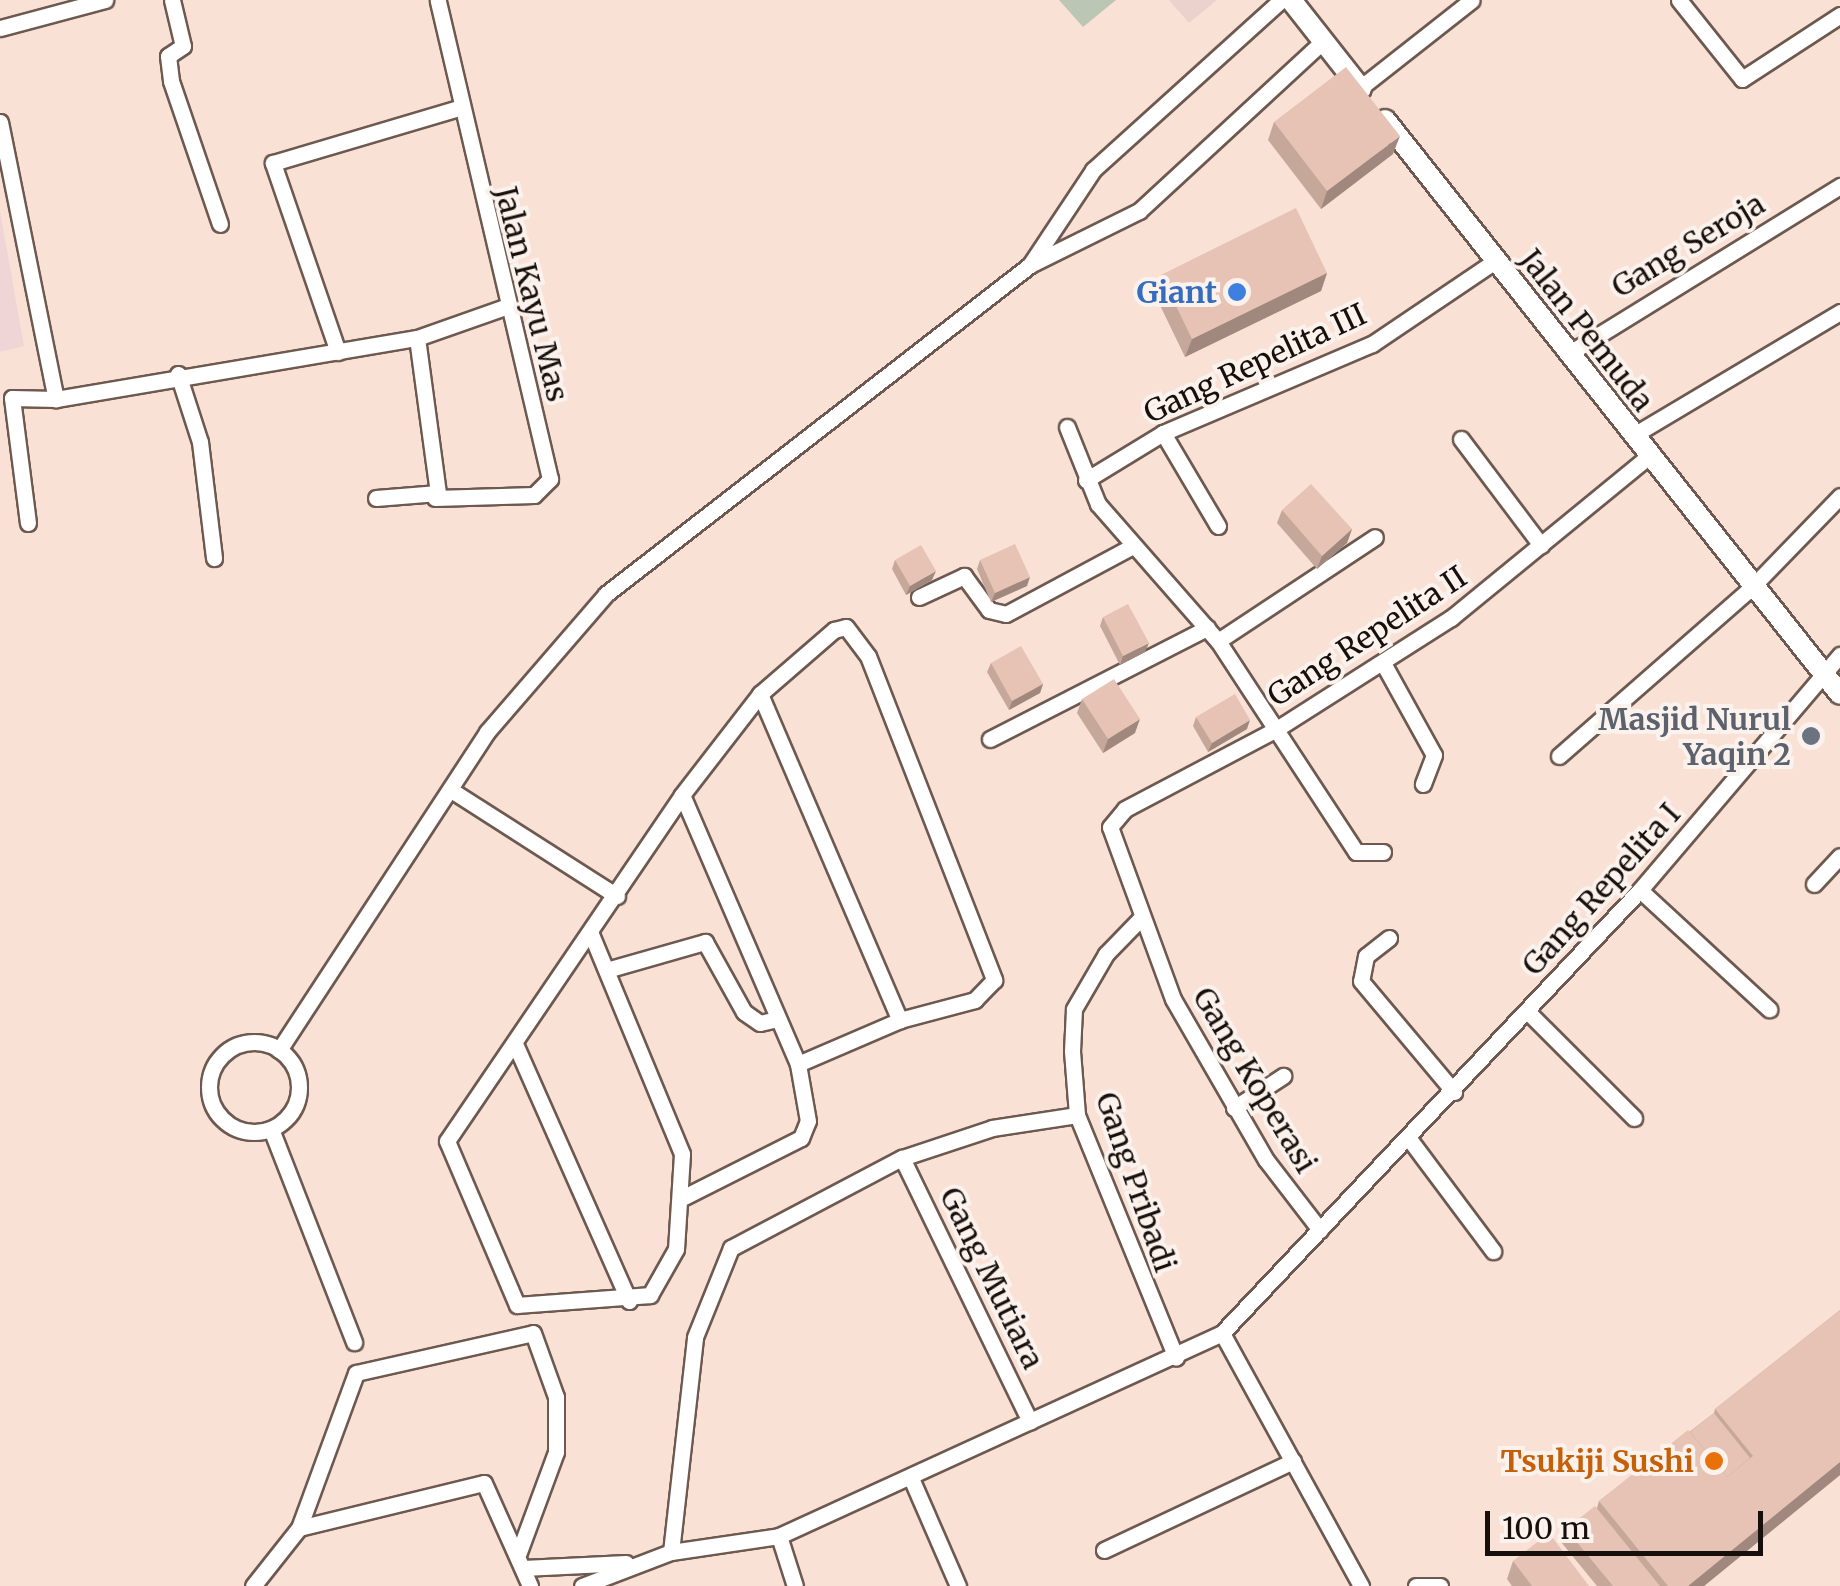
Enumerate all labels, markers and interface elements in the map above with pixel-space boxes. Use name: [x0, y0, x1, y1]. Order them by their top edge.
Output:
street label: Jalan Kayu Mas: [488, 183, 576, 405]
street label: Gang Seroja: [1605, 185, 1771, 305]
street label: Jalan Pemuda: [1513, 242, 1661, 418]
place label: Giant: [1136, 274, 1217, 310]
marker: Giant: [1226, 281, 1248, 303]
street label: Gang Repelita III: [1138, 296, 1372, 430]
street label: Gang Repelita II: [1261, 558, 1473, 714]
place label: Masjid Nurul Yaqin 2: [1598, 701, 1791, 772]
marker: Masjid Nurul Yaqin 2: [1800, 725, 1822, 747]
street label: Gang Repelita I: [1515, 796, 1687, 982]
street label: Gang Koperasi: [1186, 981, 1324, 1179]
street label: Gang Pribadi: [1089, 1088, 1183, 1276]
street label: Gang Mutiara: [933, 1182, 1051, 1374]
place label: Tsukiji Sushi: [1500, 1443, 1694, 1479]
marker: Tsukiji Sushi: [1703, 1450, 1725, 1472]
scale bar: [1490, 1491, 1768, 1553]
text: 100 m: [1502, 1509, 1590, 1547]

